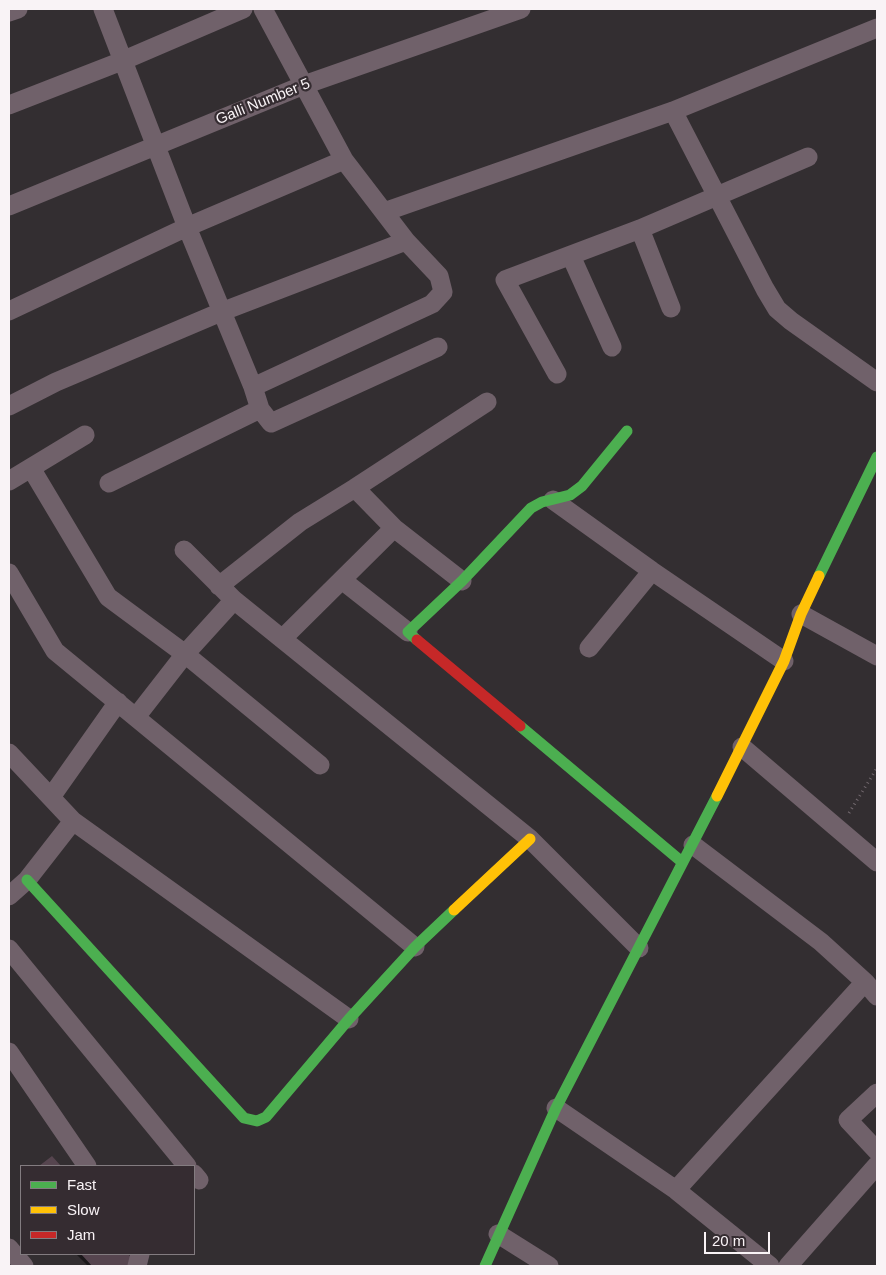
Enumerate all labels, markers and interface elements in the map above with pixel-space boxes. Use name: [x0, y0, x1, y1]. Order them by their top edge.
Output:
street label: Galli Number 5: [213, 75, 313, 129]
legend: [20, 1165, 195, 1255]
text: Fast: [67, 1176, 96, 1193]
text: Slow: [67, 1201, 100, 1218]
scale bar: [706, 1222, 772, 1254]
text: Jam: [67, 1226, 95, 1243]
text: 20 m: [712, 1232, 745, 1249]

